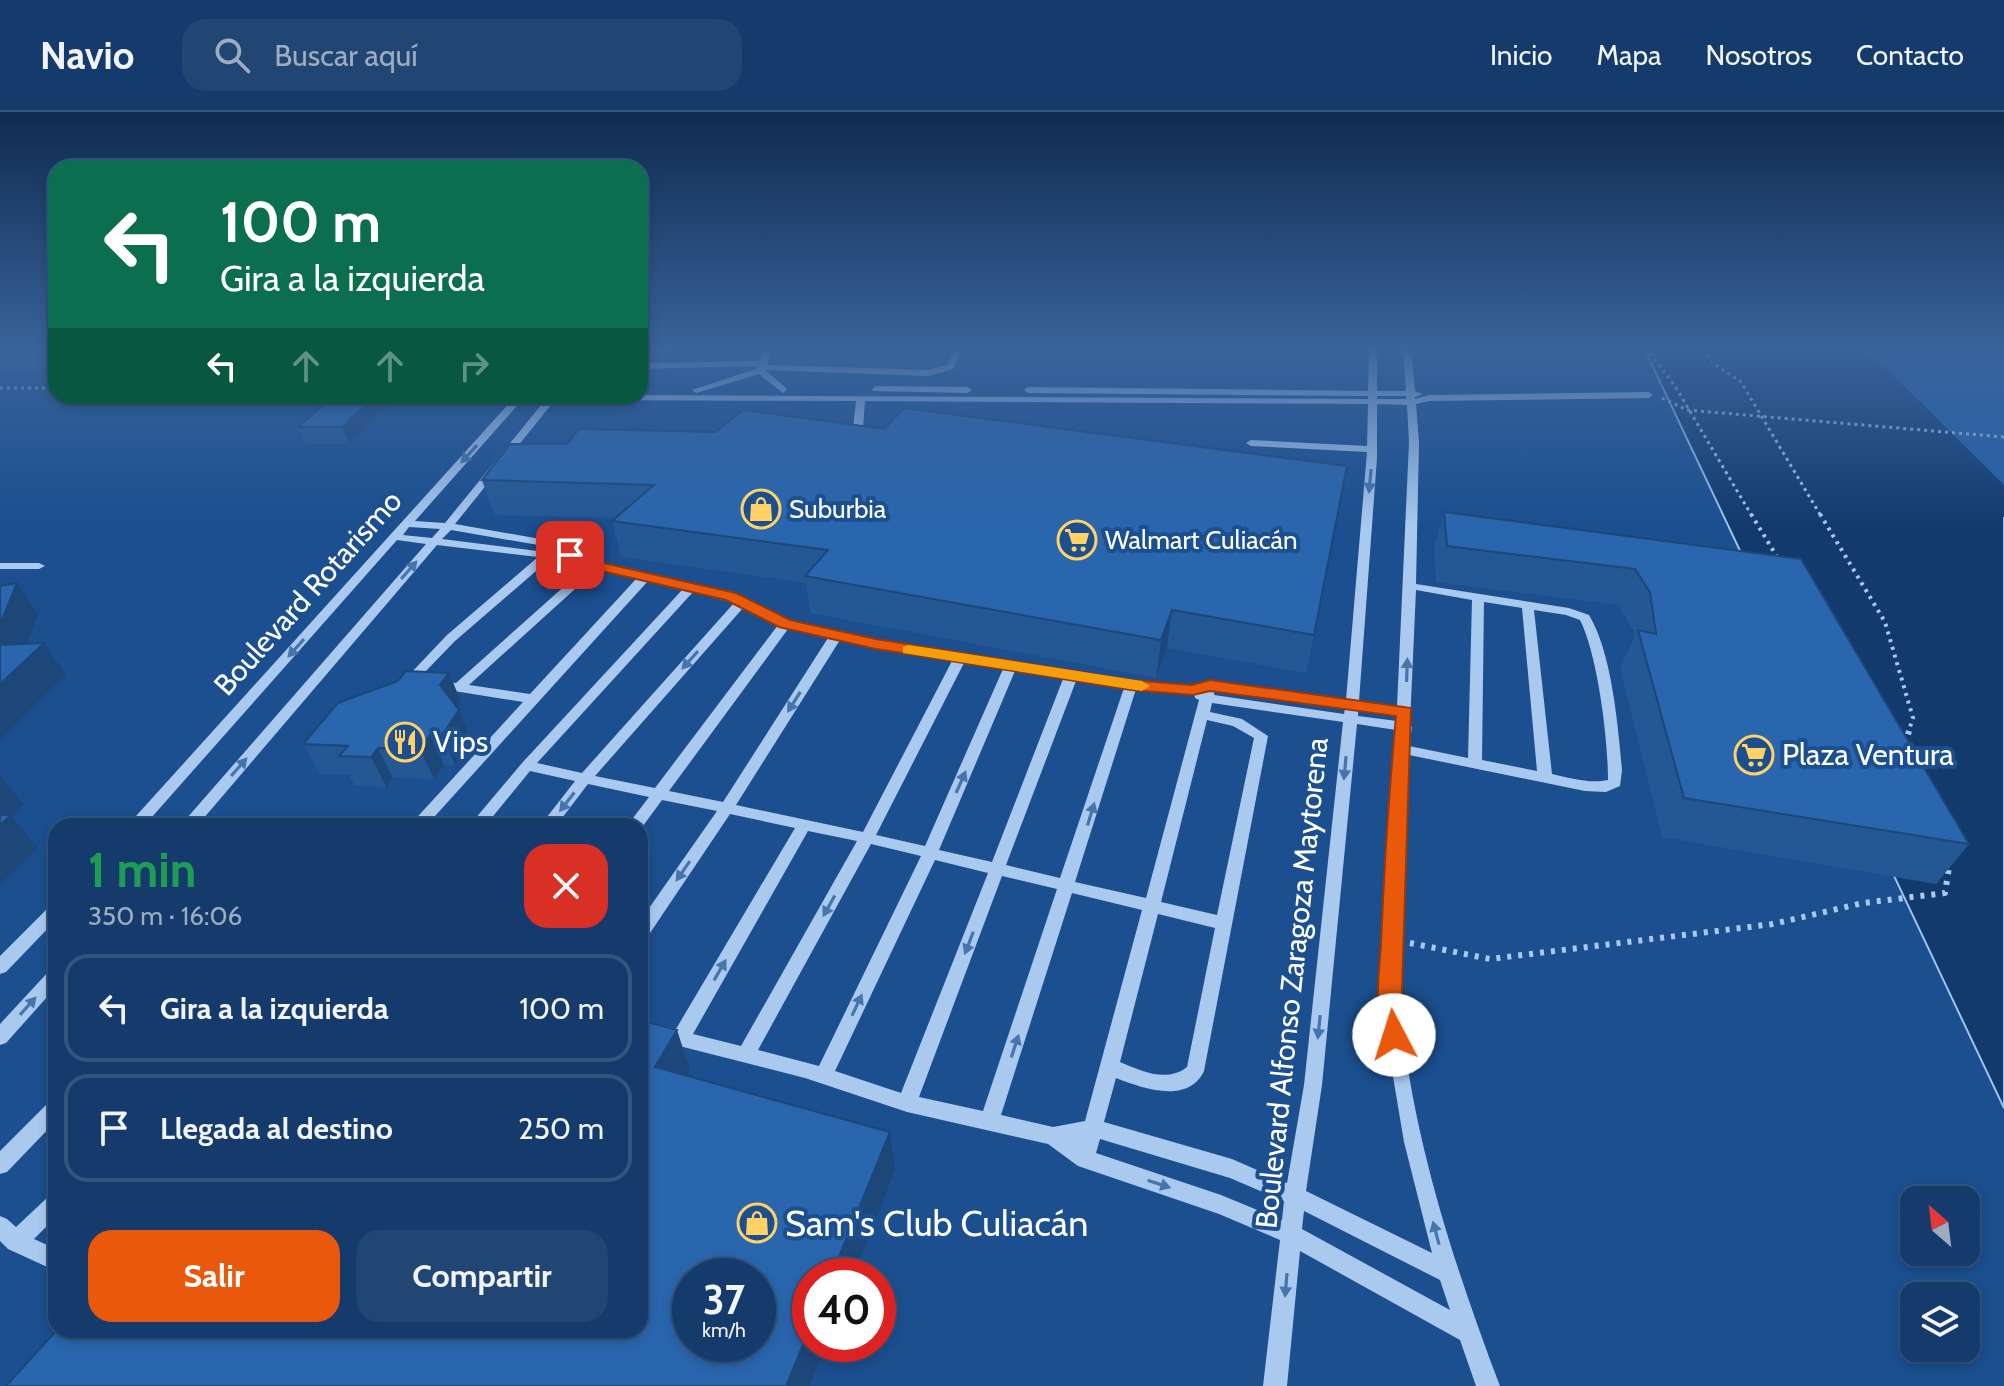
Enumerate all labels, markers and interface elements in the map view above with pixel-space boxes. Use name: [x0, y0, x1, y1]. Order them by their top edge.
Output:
search box: [182, 19, 742, 91]
text: Navio: [40, 32, 134, 79]
icon: search: [210, 33, 254, 77]
text: Buscar aquí: [274, 37, 418, 74]
text: Inicio: [1490, 38, 1553, 72]
text: Mapa: [1597, 38, 1662, 72]
text: Nosotros: [1706, 38, 1812, 72]
text: Contacto: [1856, 38, 1964, 72]
text: 100 m: [220, 188, 381, 256]
icon: left: [88, 192, 192, 296]
text: Gira a la izquierda: [220, 256, 485, 300]
icon: left: [200, 344, 244, 388]
icon: ahead: [284, 344, 328, 388]
icon: ahead: [368, 344, 412, 388]
icon: right: [452, 344, 496, 388]
one-way arrow: [461, 445, 479, 464]
one-way arrow: [1363, 469, 1376, 494]
street label: Boulevard Rotarismo: [206, 482, 409, 703]
shop icon: Suburbia: [740, 488, 782, 530]
place label: Suburbia: [789, 493, 887, 525]
supermarket icon: Walmart Culiacán: [1056, 519, 1098, 561]
pin: [536, 521, 604, 589]
place label: Walmart Culiacán: [1105, 524, 1297, 556]
icon: arrive: [548, 533, 592, 577]
one-way arrow: [400, 560, 417, 580]
one-way arrow: [288, 638, 305, 658]
one-way arrow: [682, 649, 699, 669]
one-way arrow: [1400, 657, 1413, 682]
one-way arrow: [786, 692, 801, 713]
restaurant icon: Vips: [384, 721, 426, 763]
place label: Vips: [433, 723, 488, 760]
supermarket icon: Plaza Ventura: [1733, 734, 1775, 776]
street label: Boulevard Alfonso Zaragoza Maytorena: [1247, 735, 1336, 1230]
place label: Plaza Ventura: [1782, 736, 1954, 773]
one-way arrow: [1338, 756, 1351, 781]
one-way arrow: [230, 757, 247, 777]
one-way arrow: [954, 770, 967, 793]
one-way arrow: [559, 792, 575, 812]
one-way arrow: [1085, 801, 1098, 825]
text: 1 min: [88, 841, 196, 899]
button: close: [524, 844, 608, 928]
one-way arrow: [676, 860, 691, 881]
one-way arrow: [822, 895, 836, 917]
text: 350 m · 16:06: [88, 900, 242, 932]
one-way arrow: [962, 931, 975, 955]
one-way arrow: [713, 959, 727, 982]
icon: left: [92, 986, 136, 1030]
text: Gira a la izquierda: [160, 990, 389, 1027]
text: 100 m: [519, 990, 604, 1027]
one-way arrow: [851, 993, 864, 1016]
position arrow: [1352, 993, 1436, 1077]
one-way arrow: [19, 997, 36, 1017]
one-way arrow: [1312, 1015, 1325, 1040]
one-way arrow: [1009, 1034, 1021, 1058]
icon: arrive: [92, 1106, 136, 1150]
text: Llegada al destino: [160, 1110, 393, 1147]
text: 250 m: [518, 1110, 604, 1147]
one-way arrow: [1147, 1178, 1171, 1190]
north arrow: [1900, 1186, 1980, 1266]
map controls: [1900, 1186, 1980, 1362]
place label: Sam's Club Culiacán: [785, 1201, 1088, 1245]
shop icon: Sam's Club Culiacán: [736, 1202, 778, 1244]
one-way arrow: [1429, 1220, 1442, 1244]
button: Salir: [88, 1230, 340, 1322]
button: Compartir: [356, 1230, 608, 1322]
speed limit sign: 40: [792, 1258, 896, 1362]
one-way arrow: [1280, 1273, 1293, 1298]
text: 37: [703, 1275, 745, 1324]
button: layers: [1900, 1282, 1980, 1362]
text: km/h: [702, 1318, 746, 1342]

